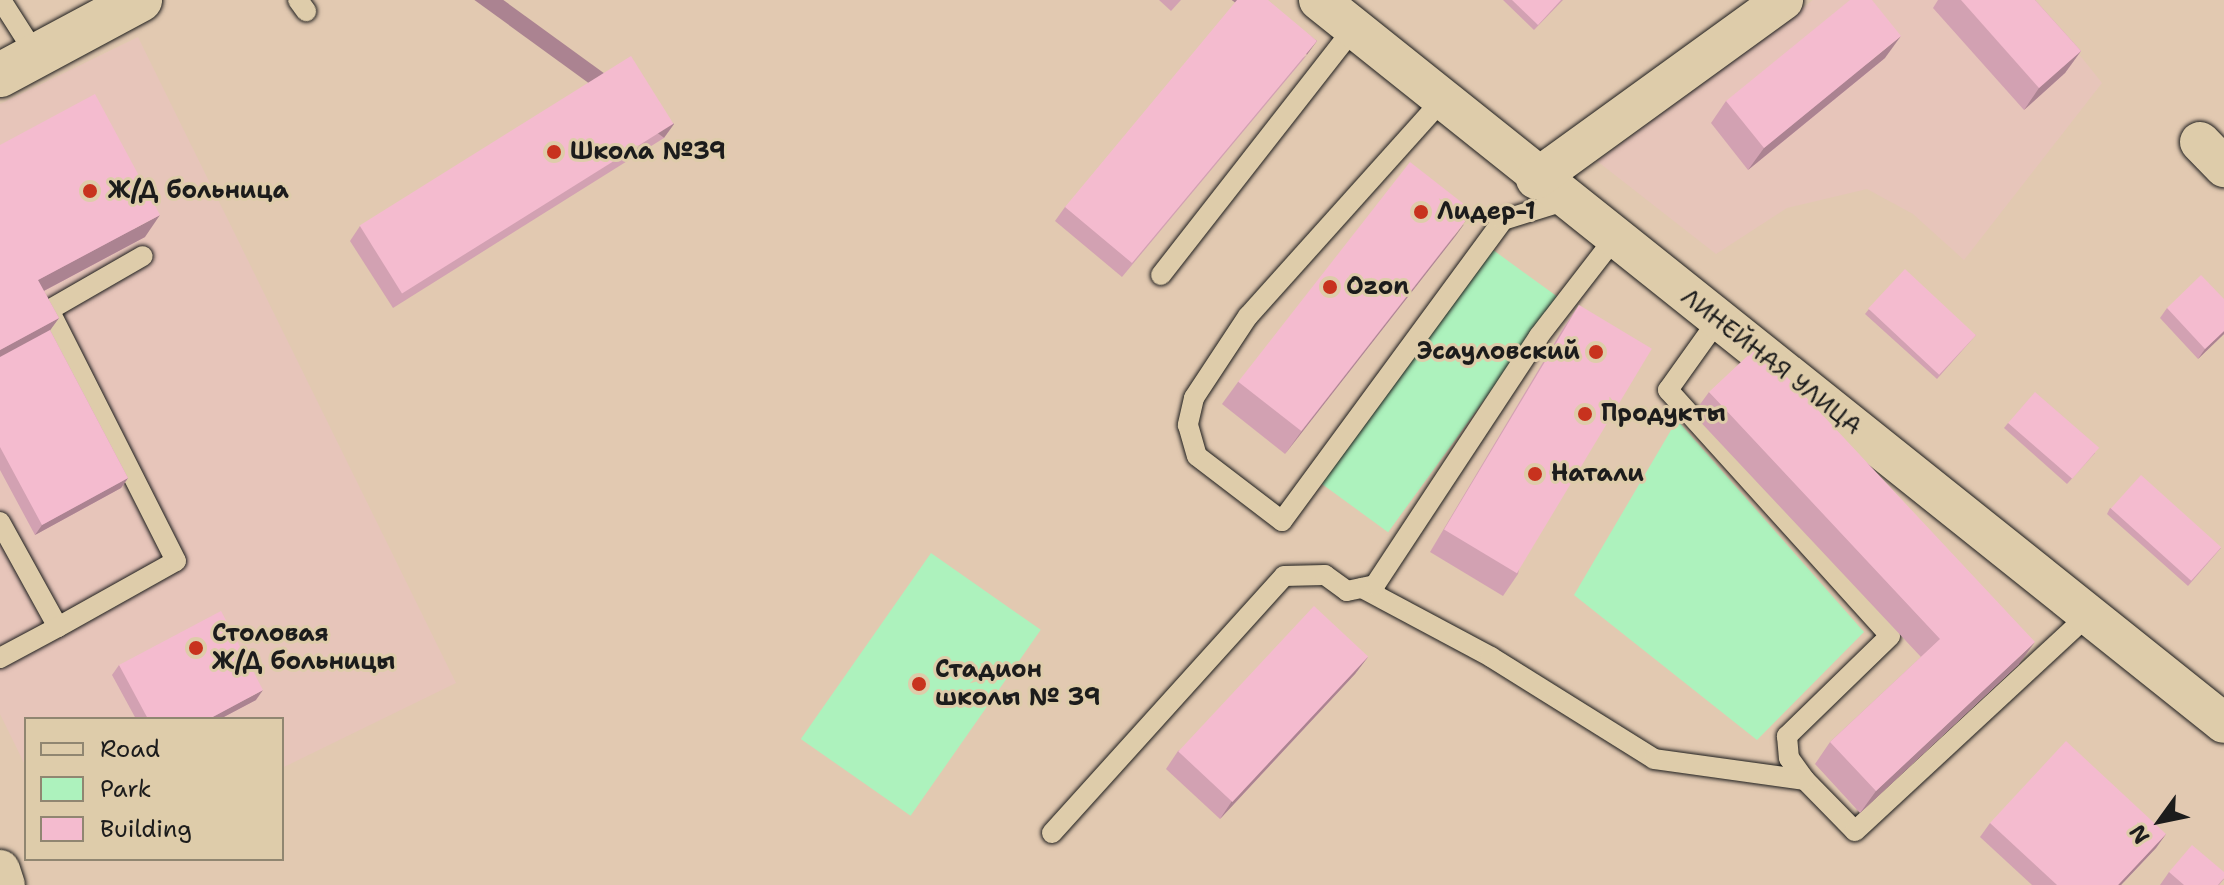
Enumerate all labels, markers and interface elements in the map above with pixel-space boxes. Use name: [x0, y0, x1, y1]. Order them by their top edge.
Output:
place label: Школа №39: [570, 138, 726, 166]
marker: Школа №39: [545, 143, 563, 161]
place label: Ж/Д больница: [108, 177, 289, 205]
marker: Ж/Д больница: [79, 180, 101, 202]
place label: Лидер-1: [1437, 198, 1536, 226]
marker: Лидер-1: [1412, 203, 1430, 221]
place label: Ozon: [1346, 273, 1409, 301]
marker: Ozon: [1321, 278, 1339, 296]
street label: ЛИНЕЙНАЯ УЛИЦА: [1675, 283, 1867, 441]
place label: Эсауловский: [1417, 338, 1580, 366]
marker: Эсауловский: [1587, 343, 1605, 361]
place label: Продукты: [1601, 400, 1726, 428]
marker: Продукты: [1576, 405, 1594, 423]
place label: Натали: [1551, 460, 1644, 488]
marker: Натали: [1526, 465, 1544, 483]
place label: Столовая Ж/Д больницы: [212, 620, 395, 676]
marker: Столовая Ж/Д больницы: [187, 639, 205, 657]
place label: Стадион школы № 39: [935, 656, 1100, 712]
marker: Стадион школы № 39: [910, 675, 928, 693]
legend: [24, 717, 284, 861]
text: Road: [100, 733, 160, 765]
text: Park: [100, 773, 152, 805]
north arrow: [2120, 781, 2200, 861]
text: Building: [100, 813, 192, 845]
text: N: [2123, 819, 2156, 850]

